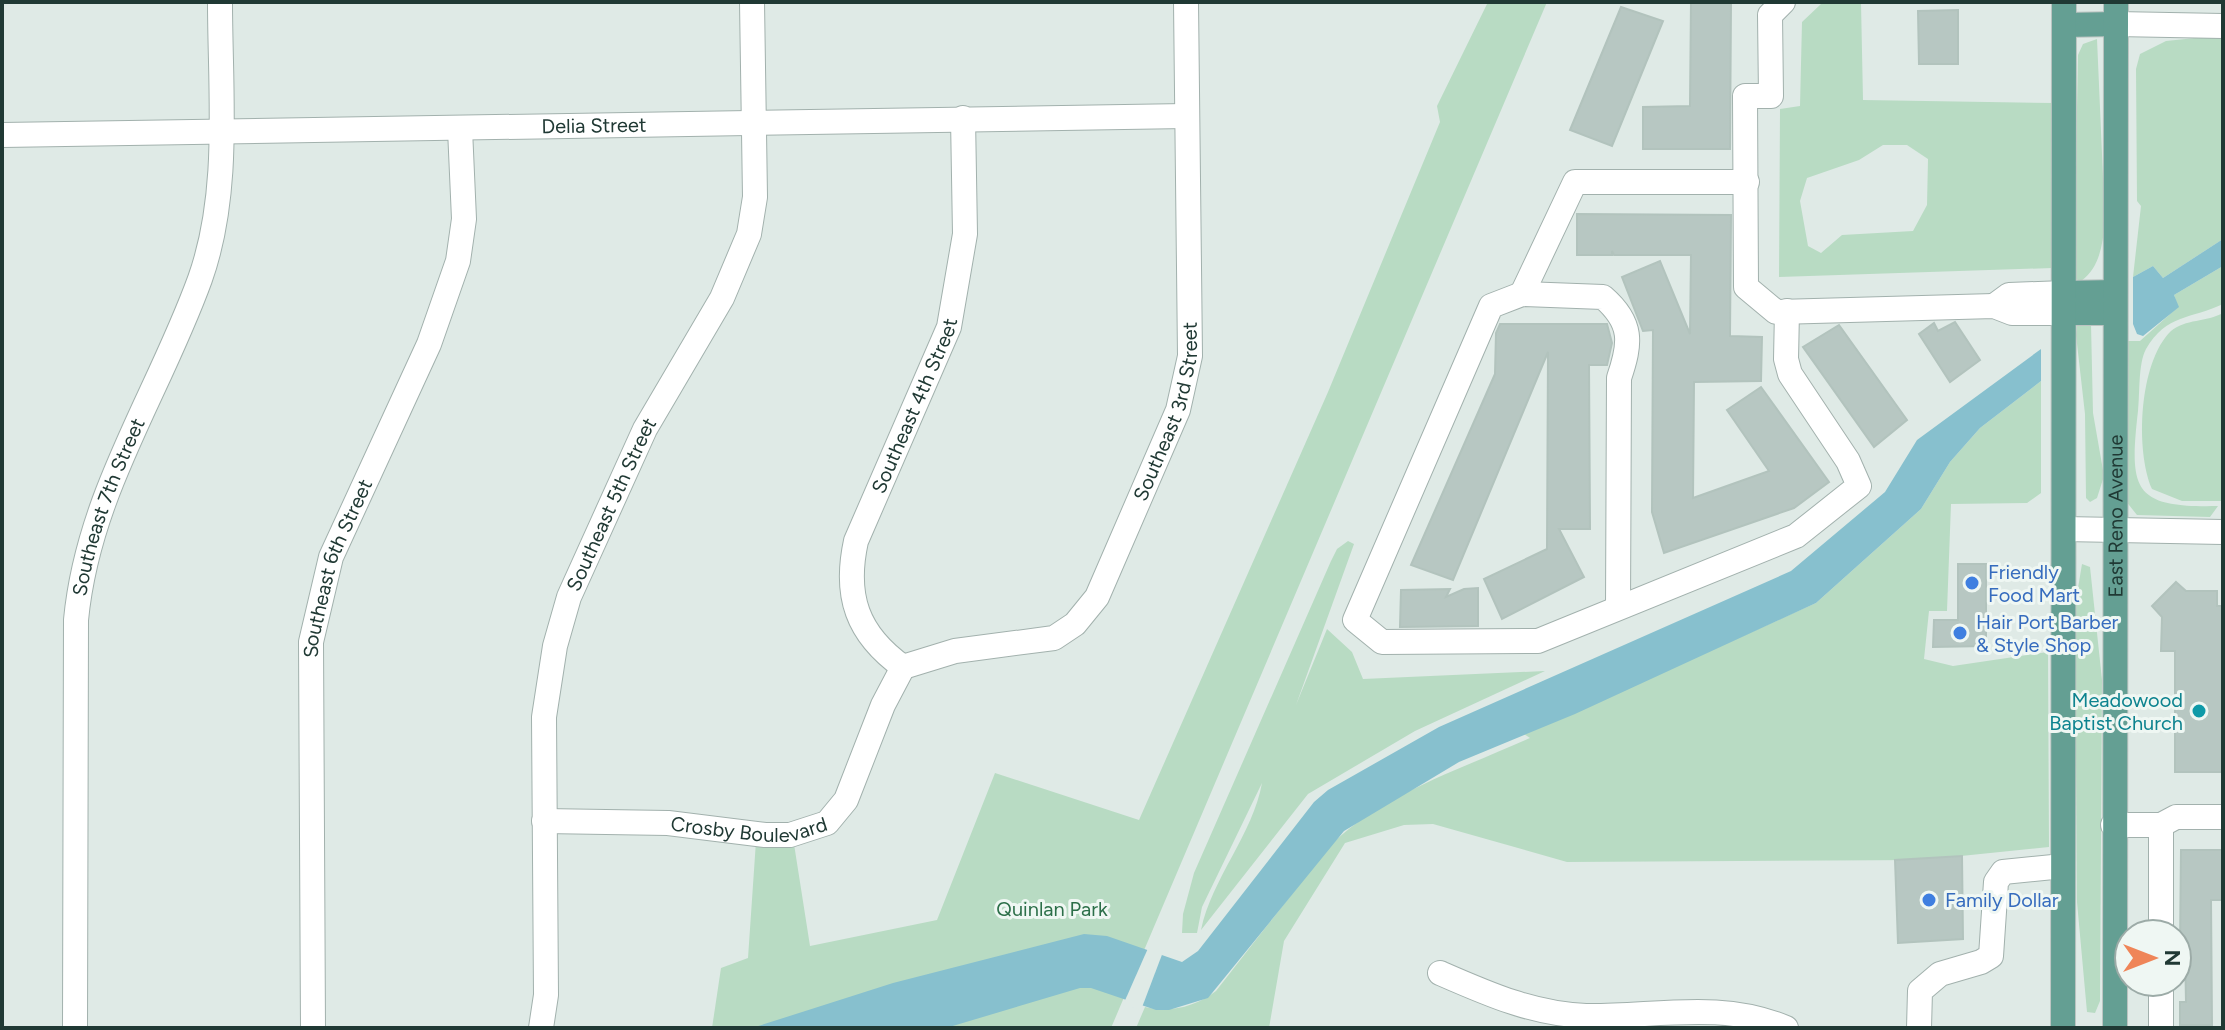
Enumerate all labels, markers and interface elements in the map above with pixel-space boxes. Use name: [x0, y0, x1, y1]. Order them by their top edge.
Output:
street label: Delia Street: [541, 113, 647, 138]
street label: Southeast 4th Street: [866, 316, 962, 497]
street label: Southeast 3rd Street: [1128, 322, 1202, 504]
street label: Southeast 5th Street: [561, 413, 661, 595]
street label: Southeast 7th Street: [67, 414, 150, 598]
street label: East Reno Avenue: [2103, 435, 2128, 597]
street label: Southeast 6th Street: [298, 475, 377, 658]
place label: Friendly Food Mart: [1988, 560, 2080, 607]
marker: Friendly Food Mart: [1963, 574, 1981, 592]
place label: Hair Port Barber & Style Shop: [1976, 610, 2119, 657]
marker: Hair Port Barber & Style Shop: [1951, 624, 1969, 642]
place label: Meadowood Baptist Church: [2049, 688, 2183, 735]
marker: Meadowood Baptist Church: [2190, 702, 2208, 720]
street label: Crosby Boulevard: [669, 811, 830, 847]
place label: Family Dollar: [1945, 888, 2059, 912]
marker: Family Dollar: [1920, 891, 1938, 909]
park label: Quinlan Park: [996, 897, 1108, 921]
north arrow: [2113, 918, 2193, 998]
text: N: [2159, 949, 2186, 967]

